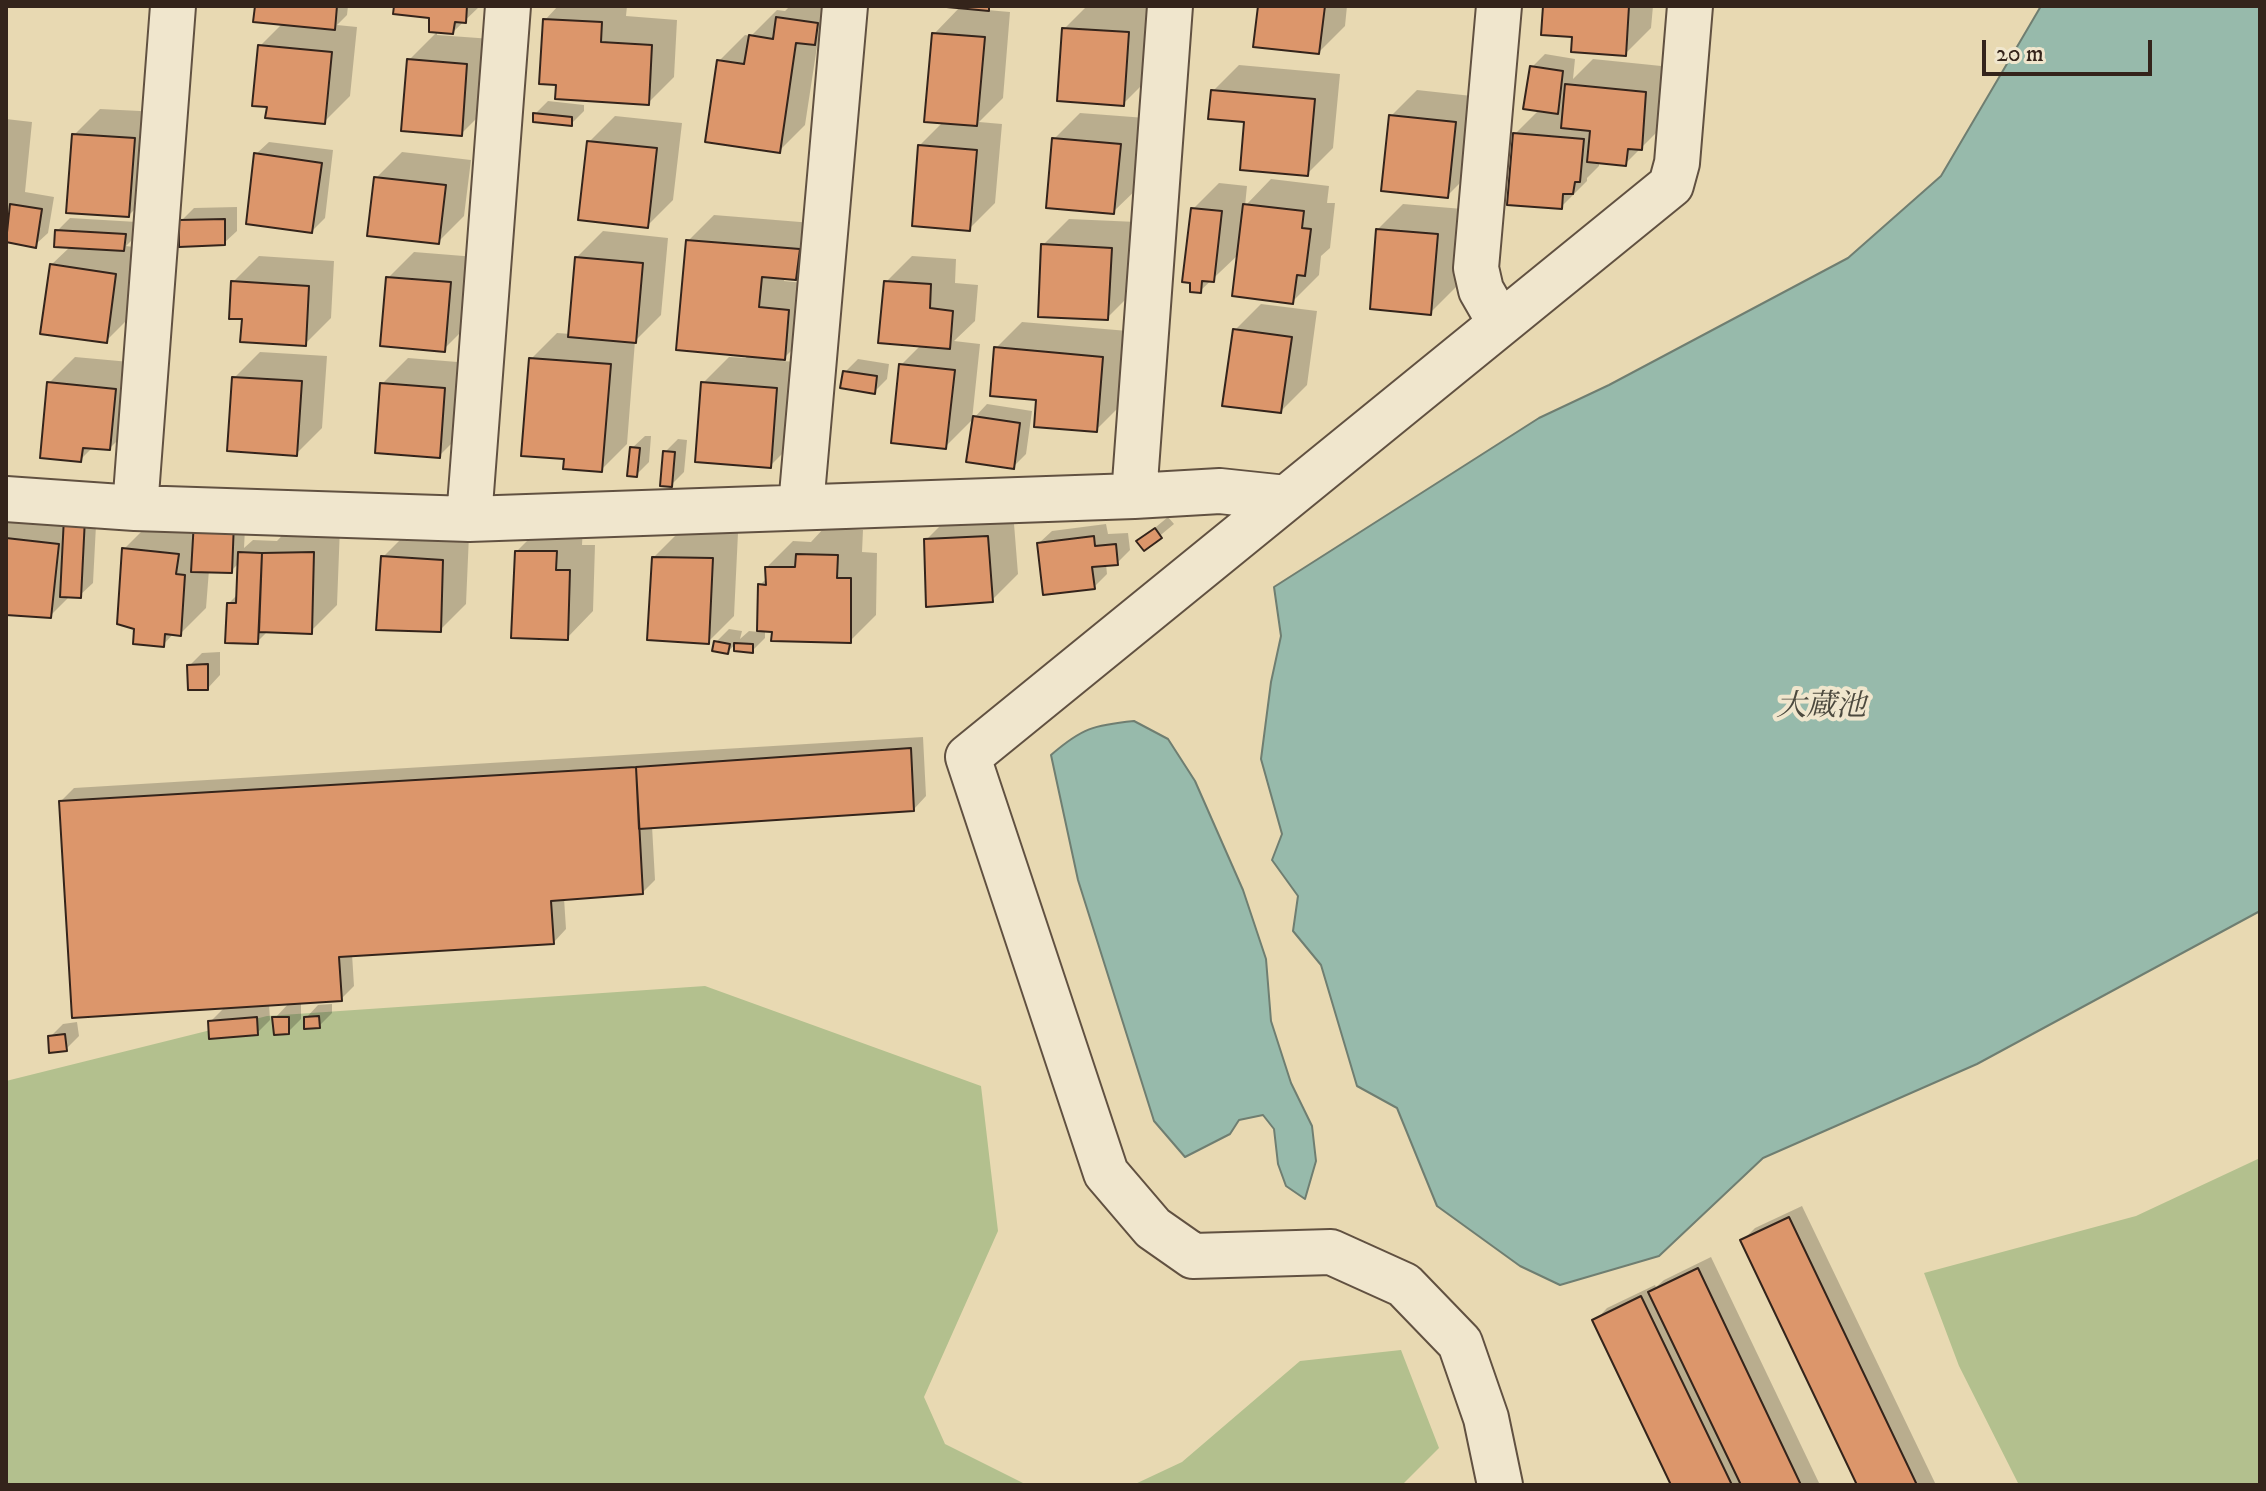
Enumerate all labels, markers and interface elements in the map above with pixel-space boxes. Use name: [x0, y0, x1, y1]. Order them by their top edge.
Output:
scale bar: [1986, 24, 2156, 74]
text: 20 m: [1996, 39, 2044, 69]
water label: 大蔵池: [1776, 691, 1866, 727]

